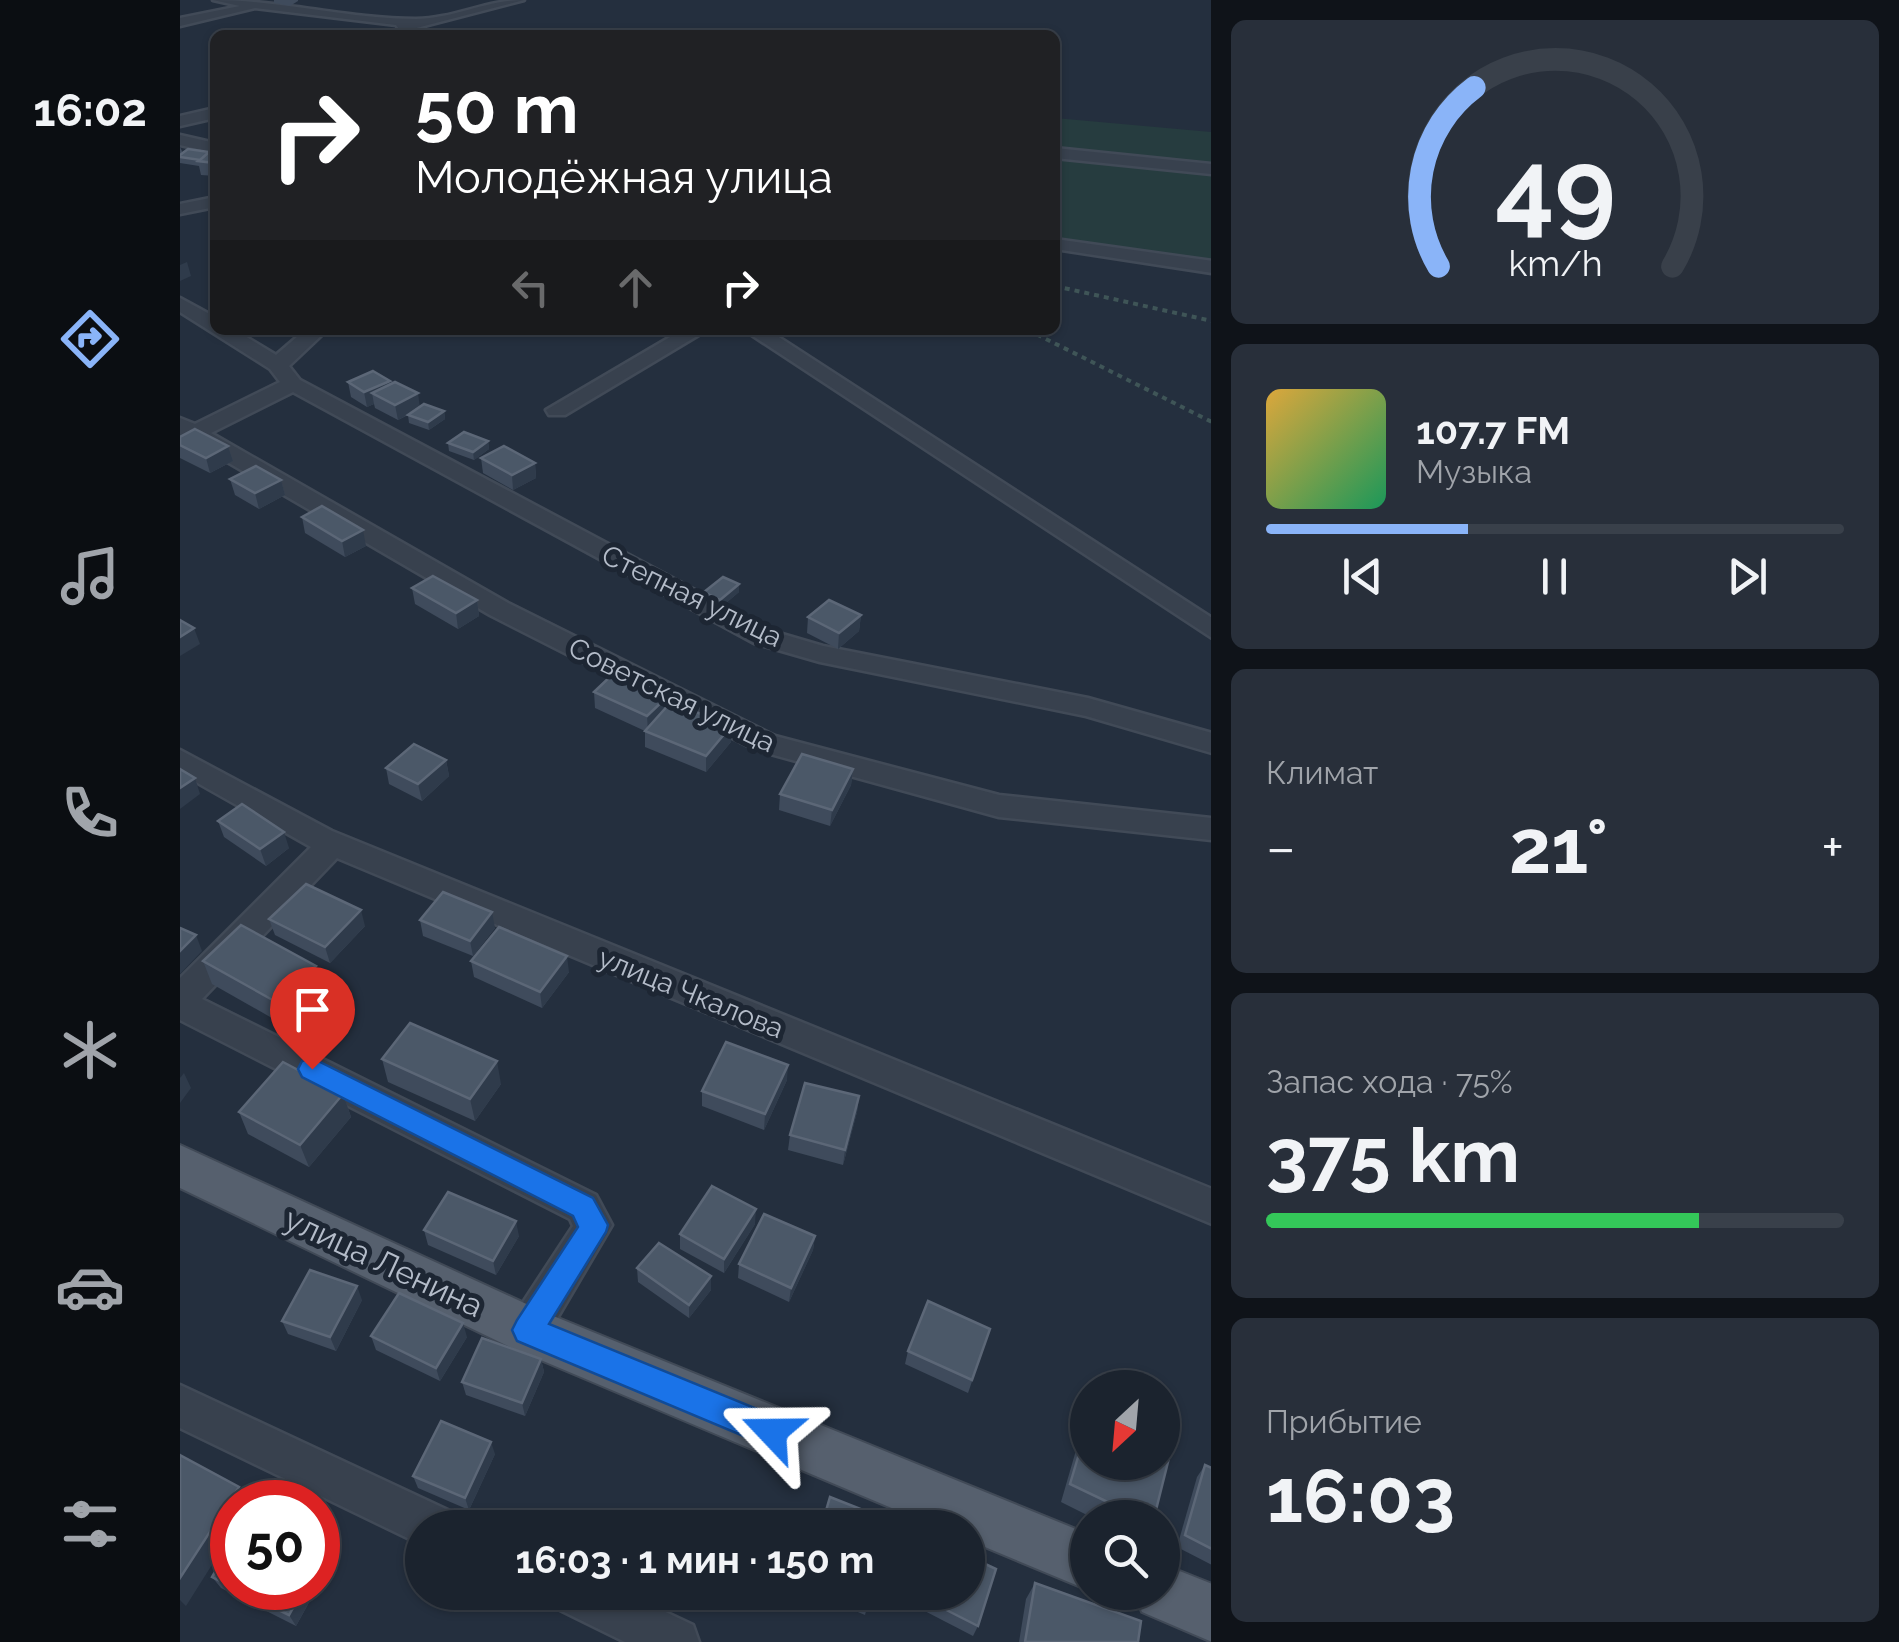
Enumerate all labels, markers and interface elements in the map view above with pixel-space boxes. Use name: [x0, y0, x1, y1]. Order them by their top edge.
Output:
text: 50 m: [415, 67, 579, 149]
icon: right: [250, 70, 380, 200]
text: 16:02: [33, 84, 147, 137]
text: 49: [1495, 126, 1615, 248]
text: Молодёжная улица: [415, 151, 833, 204]
text: km/h: [1508, 242, 1602, 284]
icon: left: [503, 260, 558, 315]
icon: ahead: [608, 260, 663, 315]
icon: right: [713, 260, 768, 315]
icon: directions: [55, 304, 125, 374]
text: 107.7 FM: [1416, 408, 1570, 453]
text: Музыка: [1416, 453, 1532, 490]
street label: Степная улица: [596, 538, 788, 654]
icon: music: [55, 541, 125, 611]
icon: previous: [1335, 549, 1390, 604]
icon: pause: [1527, 549, 1582, 604]
icon: next: [1720, 549, 1775, 604]
street label: Советская улица: [563, 631, 781, 759]
text: Климат: [1266, 754, 1378, 791]
icon: phone: [55, 778, 125, 848]
text: 21°: [1509, 802, 1608, 891]
text: −: [1266, 815, 1296, 880]
text: +: [1821, 815, 1844, 880]
street label: улица Чкалова: [593, 941, 789, 1045]
pin: [270, 967, 355, 1070]
icon: arrive: [285, 982, 340, 1037]
icon: climate: [55, 1015, 125, 1085]
text: Запас хода · 75%: [1266, 1063, 1513, 1100]
text: 375 km: [1266, 1111, 1520, 1200]
street label: улица Ленина: [279, 1200, 489, 1324]
icon: car: [55, 1252, 125, 1322]
north arrow: [1070, 1370, 1180, 1480]
map controls: [1070, 1370, 1180, 1610]
position arrow: [720, 1380, 824, 1484]
text: Прибытие: [1266, 1403, 1422, 1440]
text: 16:03: [1266, 1451, 1455, 1540]
speed limit sign: 50: [210, 1480, 340, 1610]
icon: filters: [55, 1489, 125, 1559]
button: search: [1070, 1500, 1180, 1610]
text: 16:03 · 1 мин · 150 m: [516, 1537, 874, 1582]

